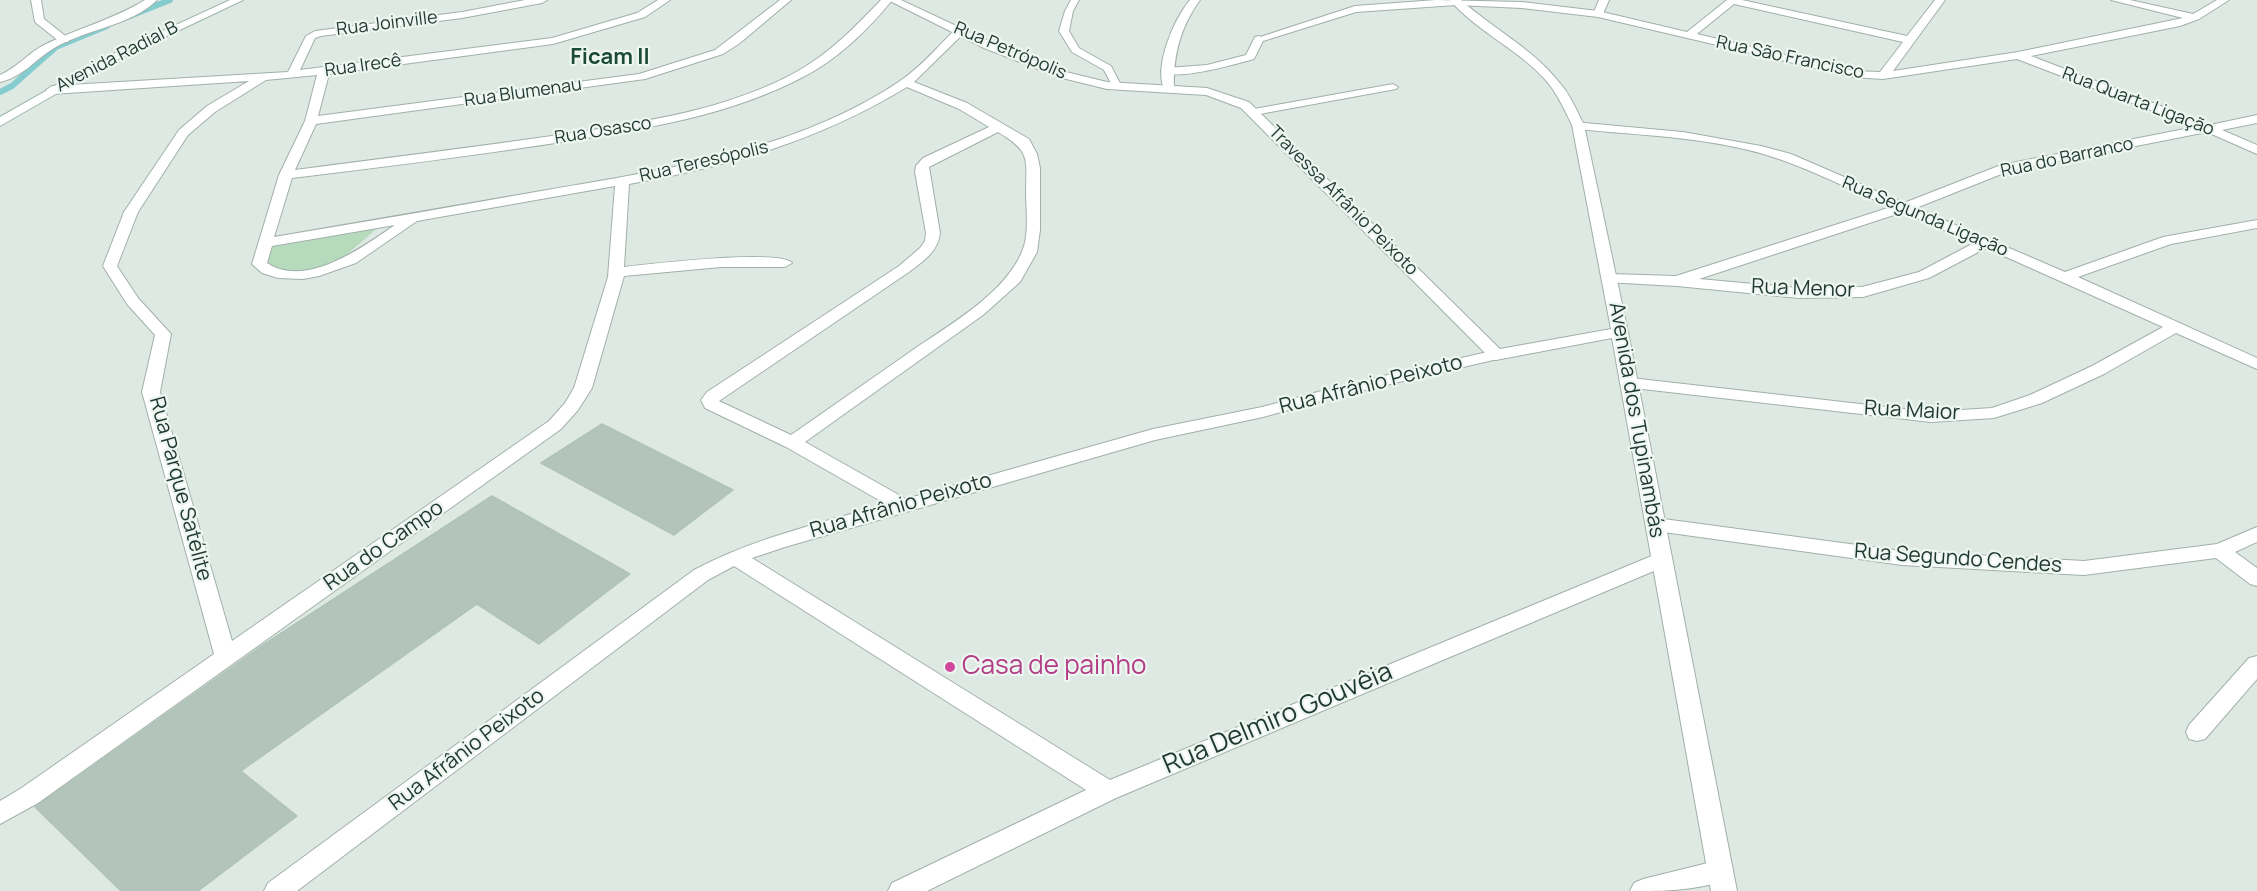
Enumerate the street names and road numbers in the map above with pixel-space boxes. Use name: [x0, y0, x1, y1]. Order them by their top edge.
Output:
street label: Rua Joinville: [335, 7, 439, 41]
street label: Avenida Radial B: [52, 17, 182, 97]
street label: Rua Petrópolis: [950, 18, 1070, 84]
street label: Rua São Francisco: [1714, 32, 1866, 84]
street label: Rua Irecê: [323, 50, 403, 82]
street label: Rua Quarta Ligação: [2059, 63, 2217, 141]
street label: Rua Blumenau: [463, 74, 583, 112]
street label: Rua Osasco: [553, 113, 653, 149]
street label: Travessa Afrânio Peixoto: [1264, 122, 1422, 280]
street label: Rua do Barranco: [1999, 133, 2135, 183]
street label: Rua Teresópolis: [637, 137, 771, 187]
street label: Rua Segunda Ligação: [1839, 172, 2011, 262]
street label: Rua Menor: [1751, 275, 1855, 303]
street label: Avenida dos Tupinambás: [1603, 300, 1669, 540]
street label: Rua Afrânio Peixoto: [1277, 350, 1465, 420]
street label: Rua Parque Satélite: [143, 394, 217, 584]
street label: Rua Maior: [1864, 396, 1960, 426]
street label: Rua Afrânio Peixoto: [807, 468, 995, 544]
street label: Rua do Campo: [319, 496, 449, 596]
street label: Rua Segundo Cendes: [1853, 539, 2063, 579]
street label: Rua Delmiro Gouvêia: [1159, 657, 1397, 781]
street label: Rua Afrânio Peixoto: [384, 683, 550, 817]

